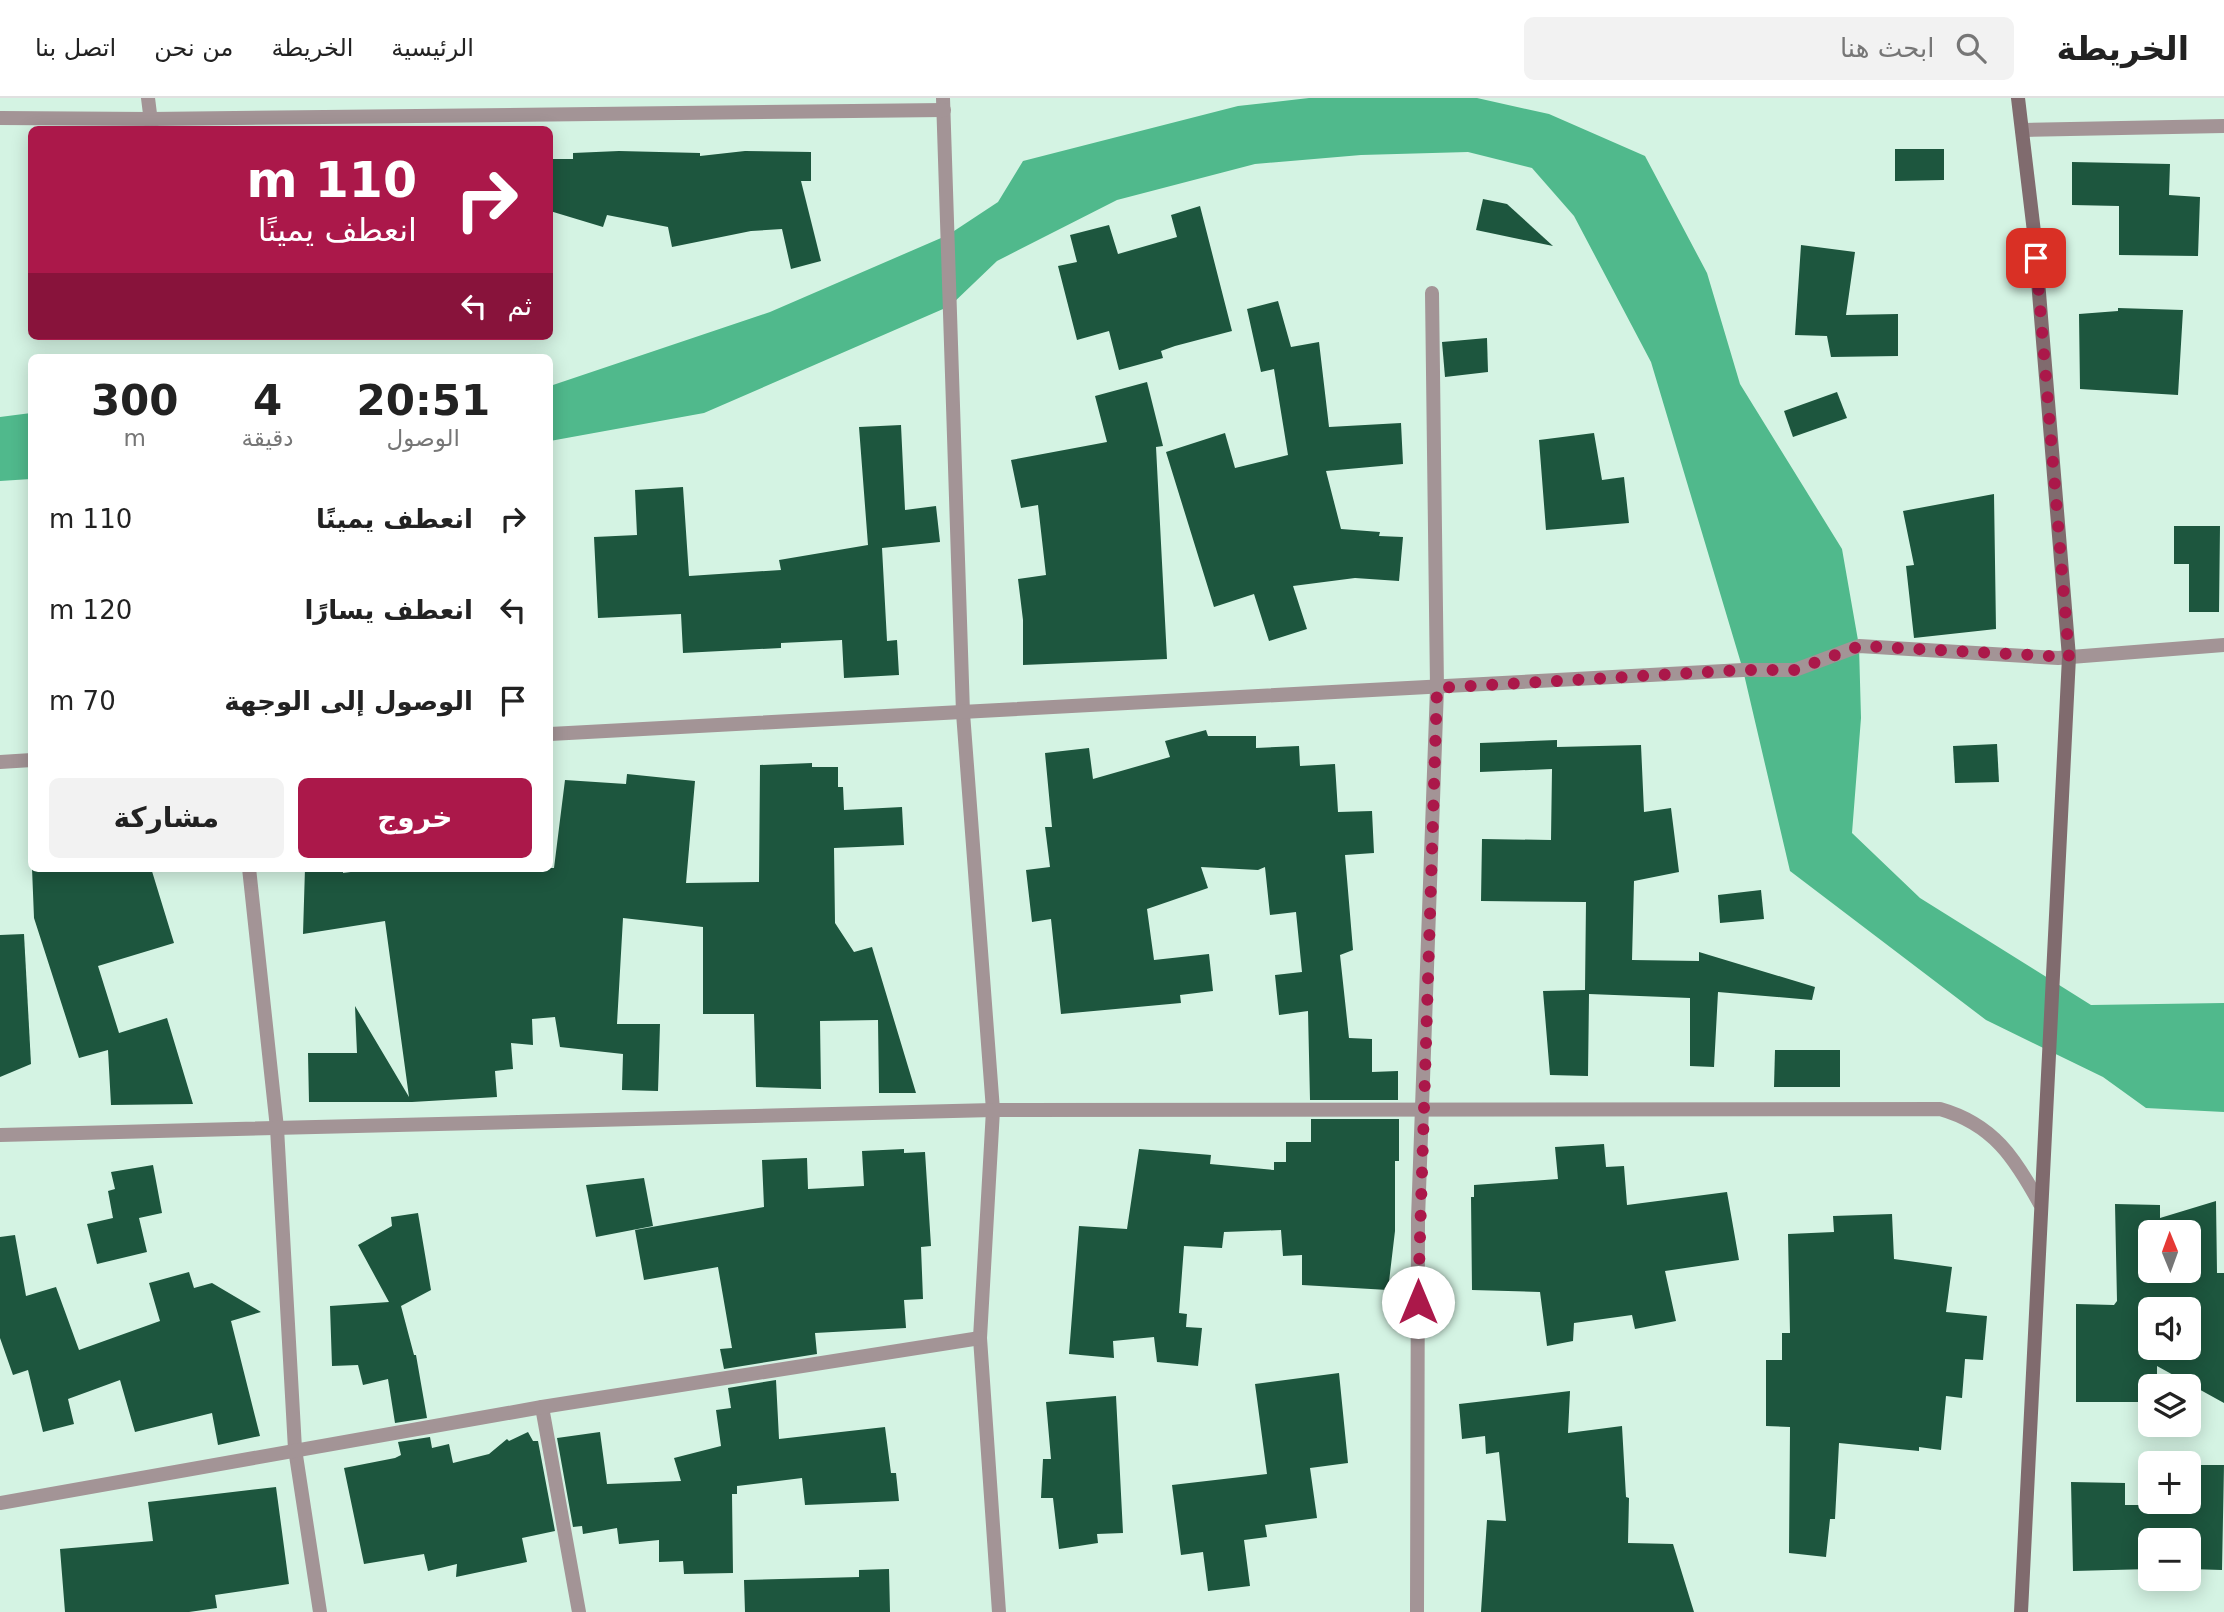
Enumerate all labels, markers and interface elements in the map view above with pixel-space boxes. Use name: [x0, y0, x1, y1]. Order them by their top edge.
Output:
search box: [1524, 17, 2014, 80]
icon: search: [1952, 29, 1990, 67]
text: الخريطة: [2056, 29, 2189, 68]
text: ابحث هنا: [1840, 33, 1934, 63]
text: اتصل بنا: [35, 34, 116, 62]
text: من نحن: [154, 34, 233, 62]
text: الخريطة: [271, 34, 353, 62]
text: الرئيسية: [391, 34, 474, 62]
text: 110 m: [247, 152, 417, 209]
icon: right: [441, 154, 532, 245]
text: انعطف يمينًا: [258, 211, 417, 249]
pin: [2006, 228, 2066, 288]
icon: arrive: [2017, 239, 2055, 277]
icon: left: [455, 287, 493, 325]
text: ثم: [507, 291, 532, 321]
text: 300: [91, 376, 179, 425]
text: 4: [253, 376, 282, 425]
text: 20:51: [356, 376, 490, 425]
text: m: [124, 425, 146, 451]
text: دقيقة: [241, 425, 294, 451]
text: الوصول: [387, 425, 460, 451]
icon: right: [494, 500, 532, 538]
text: 110 m: [49, 504, 132, 534]
text: انعطف يمينًا: [316, 504, 473, 534]
icon: left: [494, 591, 532, 629]
text: 120 m: [49, 595, 132, 625]
text: انعطف يسارًا: [304, 595, 473, 625]
icon: arrive: [494, 682, 532, 720]
text: 70 m: [49, 686, 116, 716]
text: الوصول إلى الوجهة: [224, 686, 473, 716]
button: مشاركة: [49, 778, 284, 858]
button: خروج: [298, 778, 532, 858]
north arrow: [2138, 1220, 2202, 1283]
map controls: [2138, 1220, 2201, 1591]
position arrow: [1381, 1265, 1455, 1339]
button: sound: [2138, 1297, 2201, 1360]
button: layers: [2138, 1374, 2201, 1437]
button: +: [2138, 1451, 2201, 1514]
button: −: [2138, 1528, 2201, 1591]

